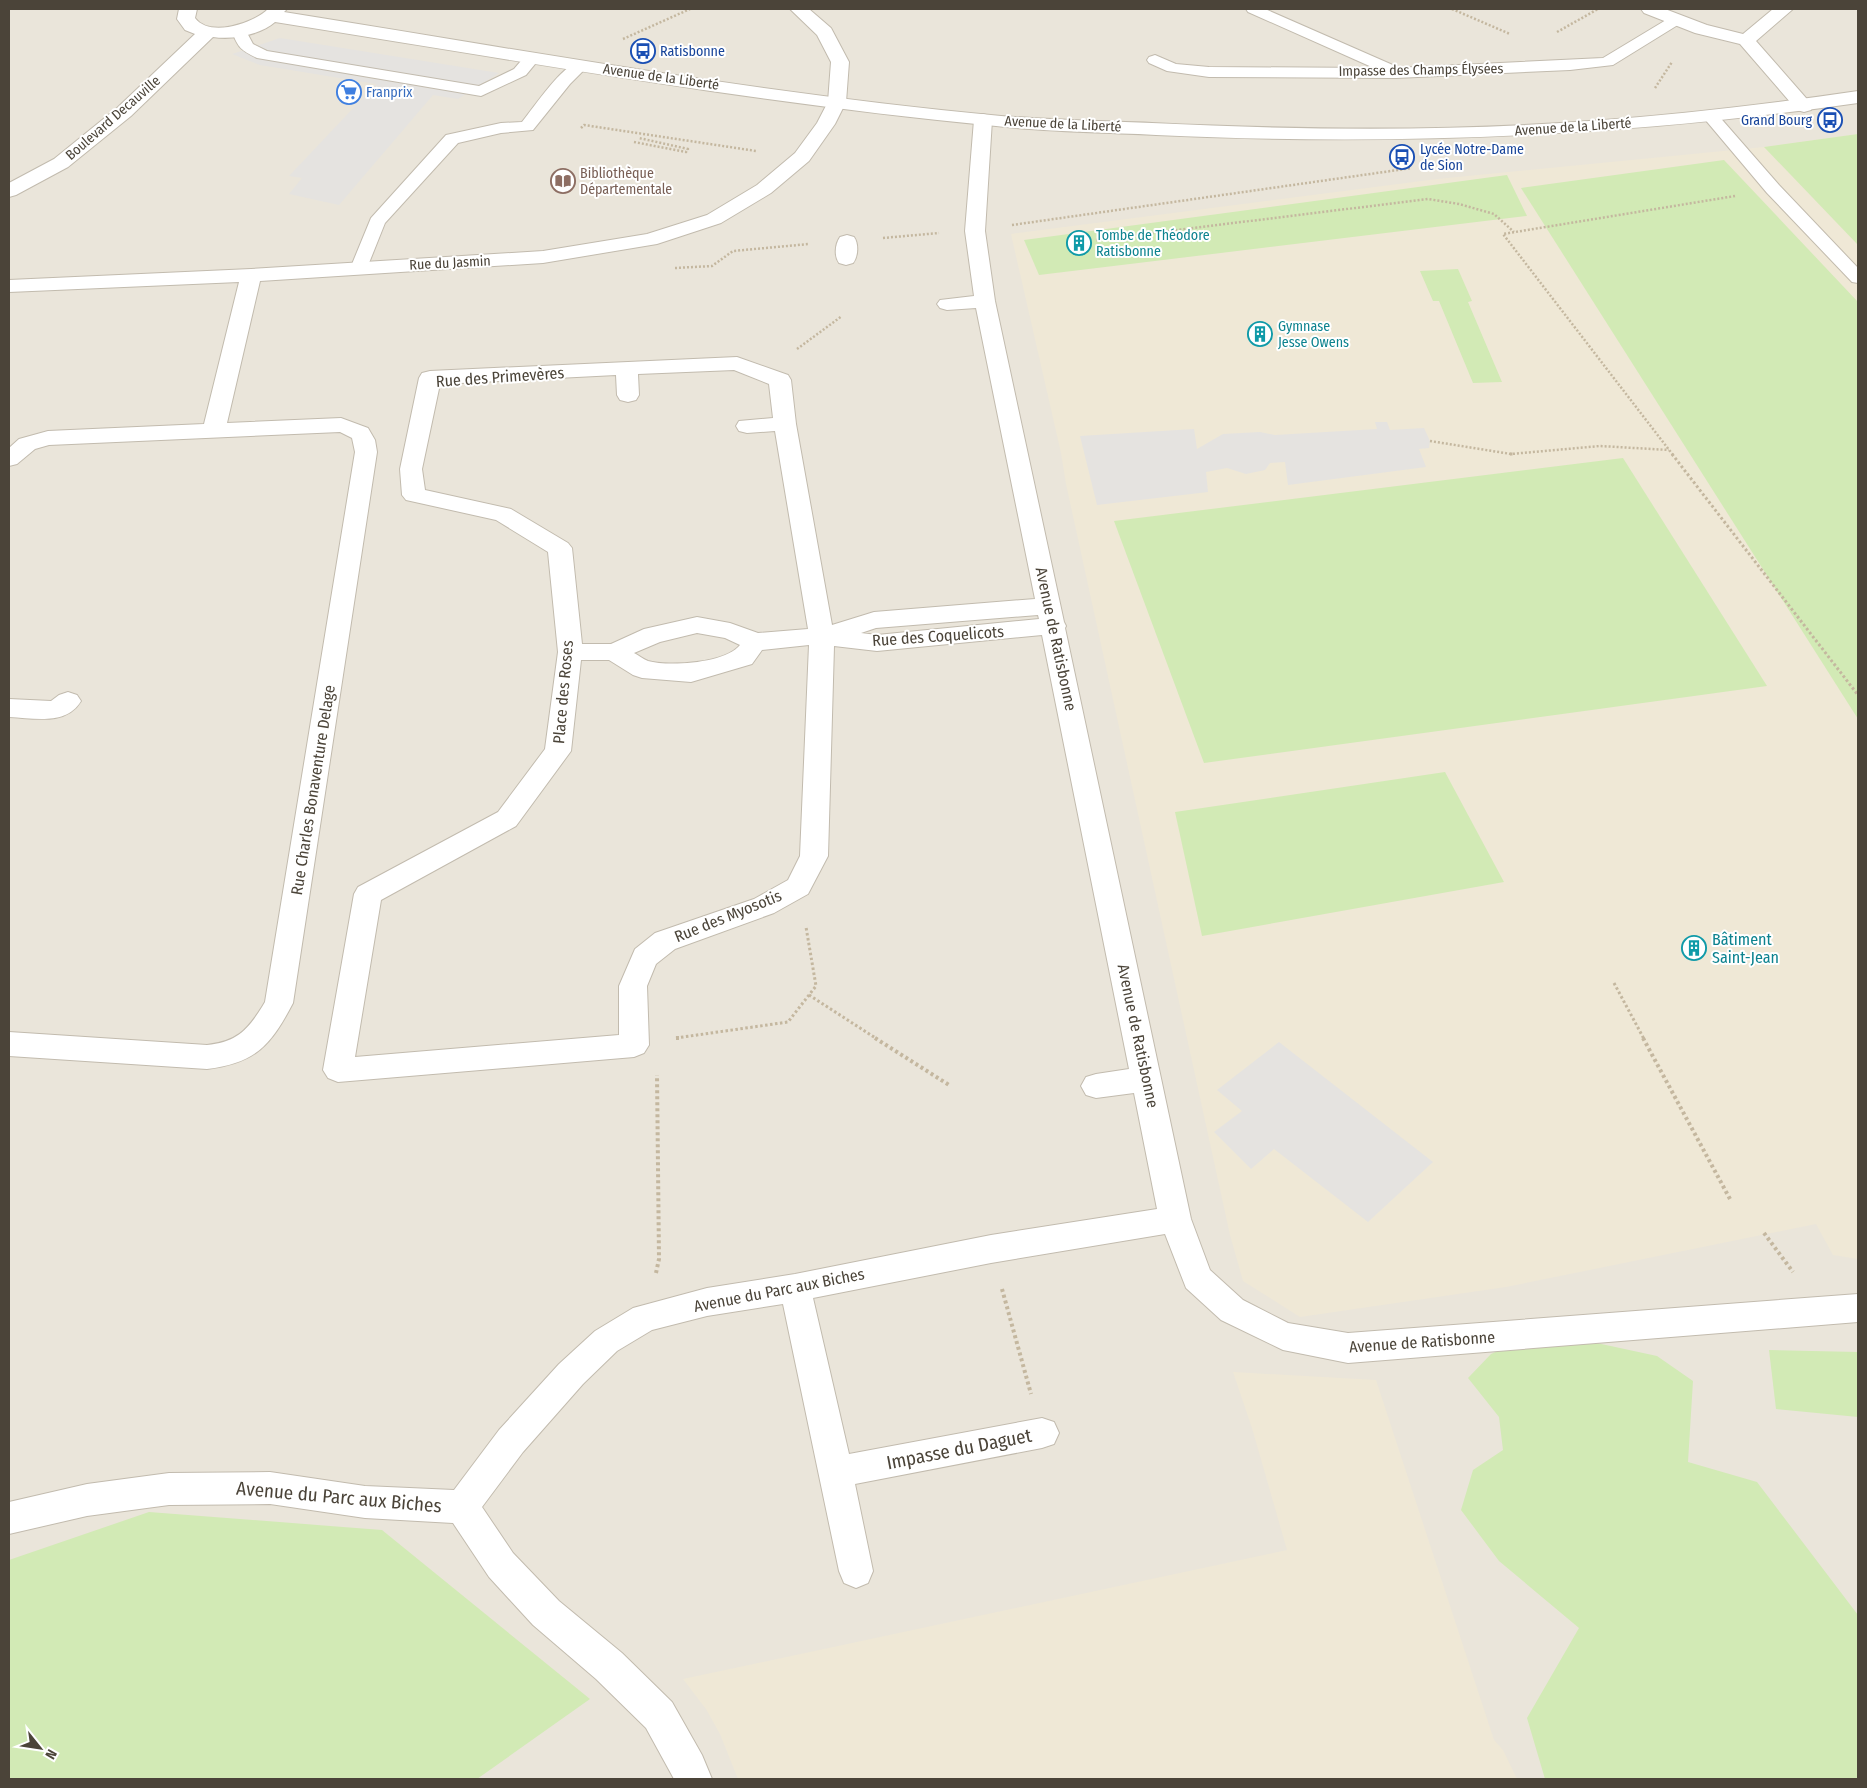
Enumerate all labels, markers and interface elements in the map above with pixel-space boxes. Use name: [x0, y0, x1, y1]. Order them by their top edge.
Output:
bus stop icon: Ratisbonne: [630, 38, 656, 64]
place label: Ratisbonne: [660, 43, 725, 60]
street label: Impasse des Champs Élysées: [1338, 59, 1504, 80]
street label: Avenue de la Liberté: [602, 60, 720, 94]
street label: Boulevard Decauville: [62, 72, 164, 164]
supermarket icon: Franprix: [336, 79, 362, 105]
place label: Franprix: [366, 84, 413, 101]
bus stop icon: Grand Bourg: [1817, 107, 1843, 133]
street label: Avenue de la Liberté: [1004, 112, 1122, 136]
place label: Grand Bourg: [1741, 112, 1812, 129]
street label: Avenue de la Liberté: [1514, 114, 1632, 140]
place label: Lycée Notre-Dame de Sion: [1420, 141, 1524, 174]
bus stop icon: Lycée Notre-Dame de Sion: [1389, 144, 1415, 170]
place label: Bibliothèque Départementale: [580, 165, 672, 198]
library icon: Bibliothèque Départementale: [550, 168, 576, 194]
place label: Tombe de Théodore Ratisbonne: [1096, 227, 1210, 260]
building icon: Tombe de Théodore Ratisbonne: [1066, 230, 1092, 256]
street label: Rue du Jasmin: [409, 252, 491, 274]
place label: Gymnase Jesse Owens: [1278, 318, 1349, 351]
building icon: Gymnase Jesse Owens: [1247, 321, 1273, 347]
street label: Rue des Primevères: [435, 363, 565, 391]
street label: Avenue de Ratisbonne: [1032, 565, 1081, 713]
street label: Rue des Coquelicots: [871, 622, 1005, 650]
street label: Place des Roses: [549, 639, 577, 745]
street label: Rue Charles Bonaventure Delage: [287, 684, 339, 896]
street label: Rue des Myosotis: [672, 886, 785, 946]
place label: Bâtiment Saint-Jean: [1712, 930, 1779, 967]
building icon: Bâtiment Saint-Jean: [1681, 935, 1707, 961]
street label: Avenue de Ratisbonne: [1114, 962, 1163, 1110]
street label: Avenue du Parc aux Biches: [692, 1264, 866, 1316]
street label: Avenue de Ratisbonne: [1348, 1327, 1496, 1357]
street label: Impasse du Daguet: [884, 1423, 1034, 1474]
street label: Avenue du Parc aux Biches: [235, 1477, 443, 1517]
north arrow: [15, 1723, 65, 1773]
text: N: [41, 1746, 60, 1762]

